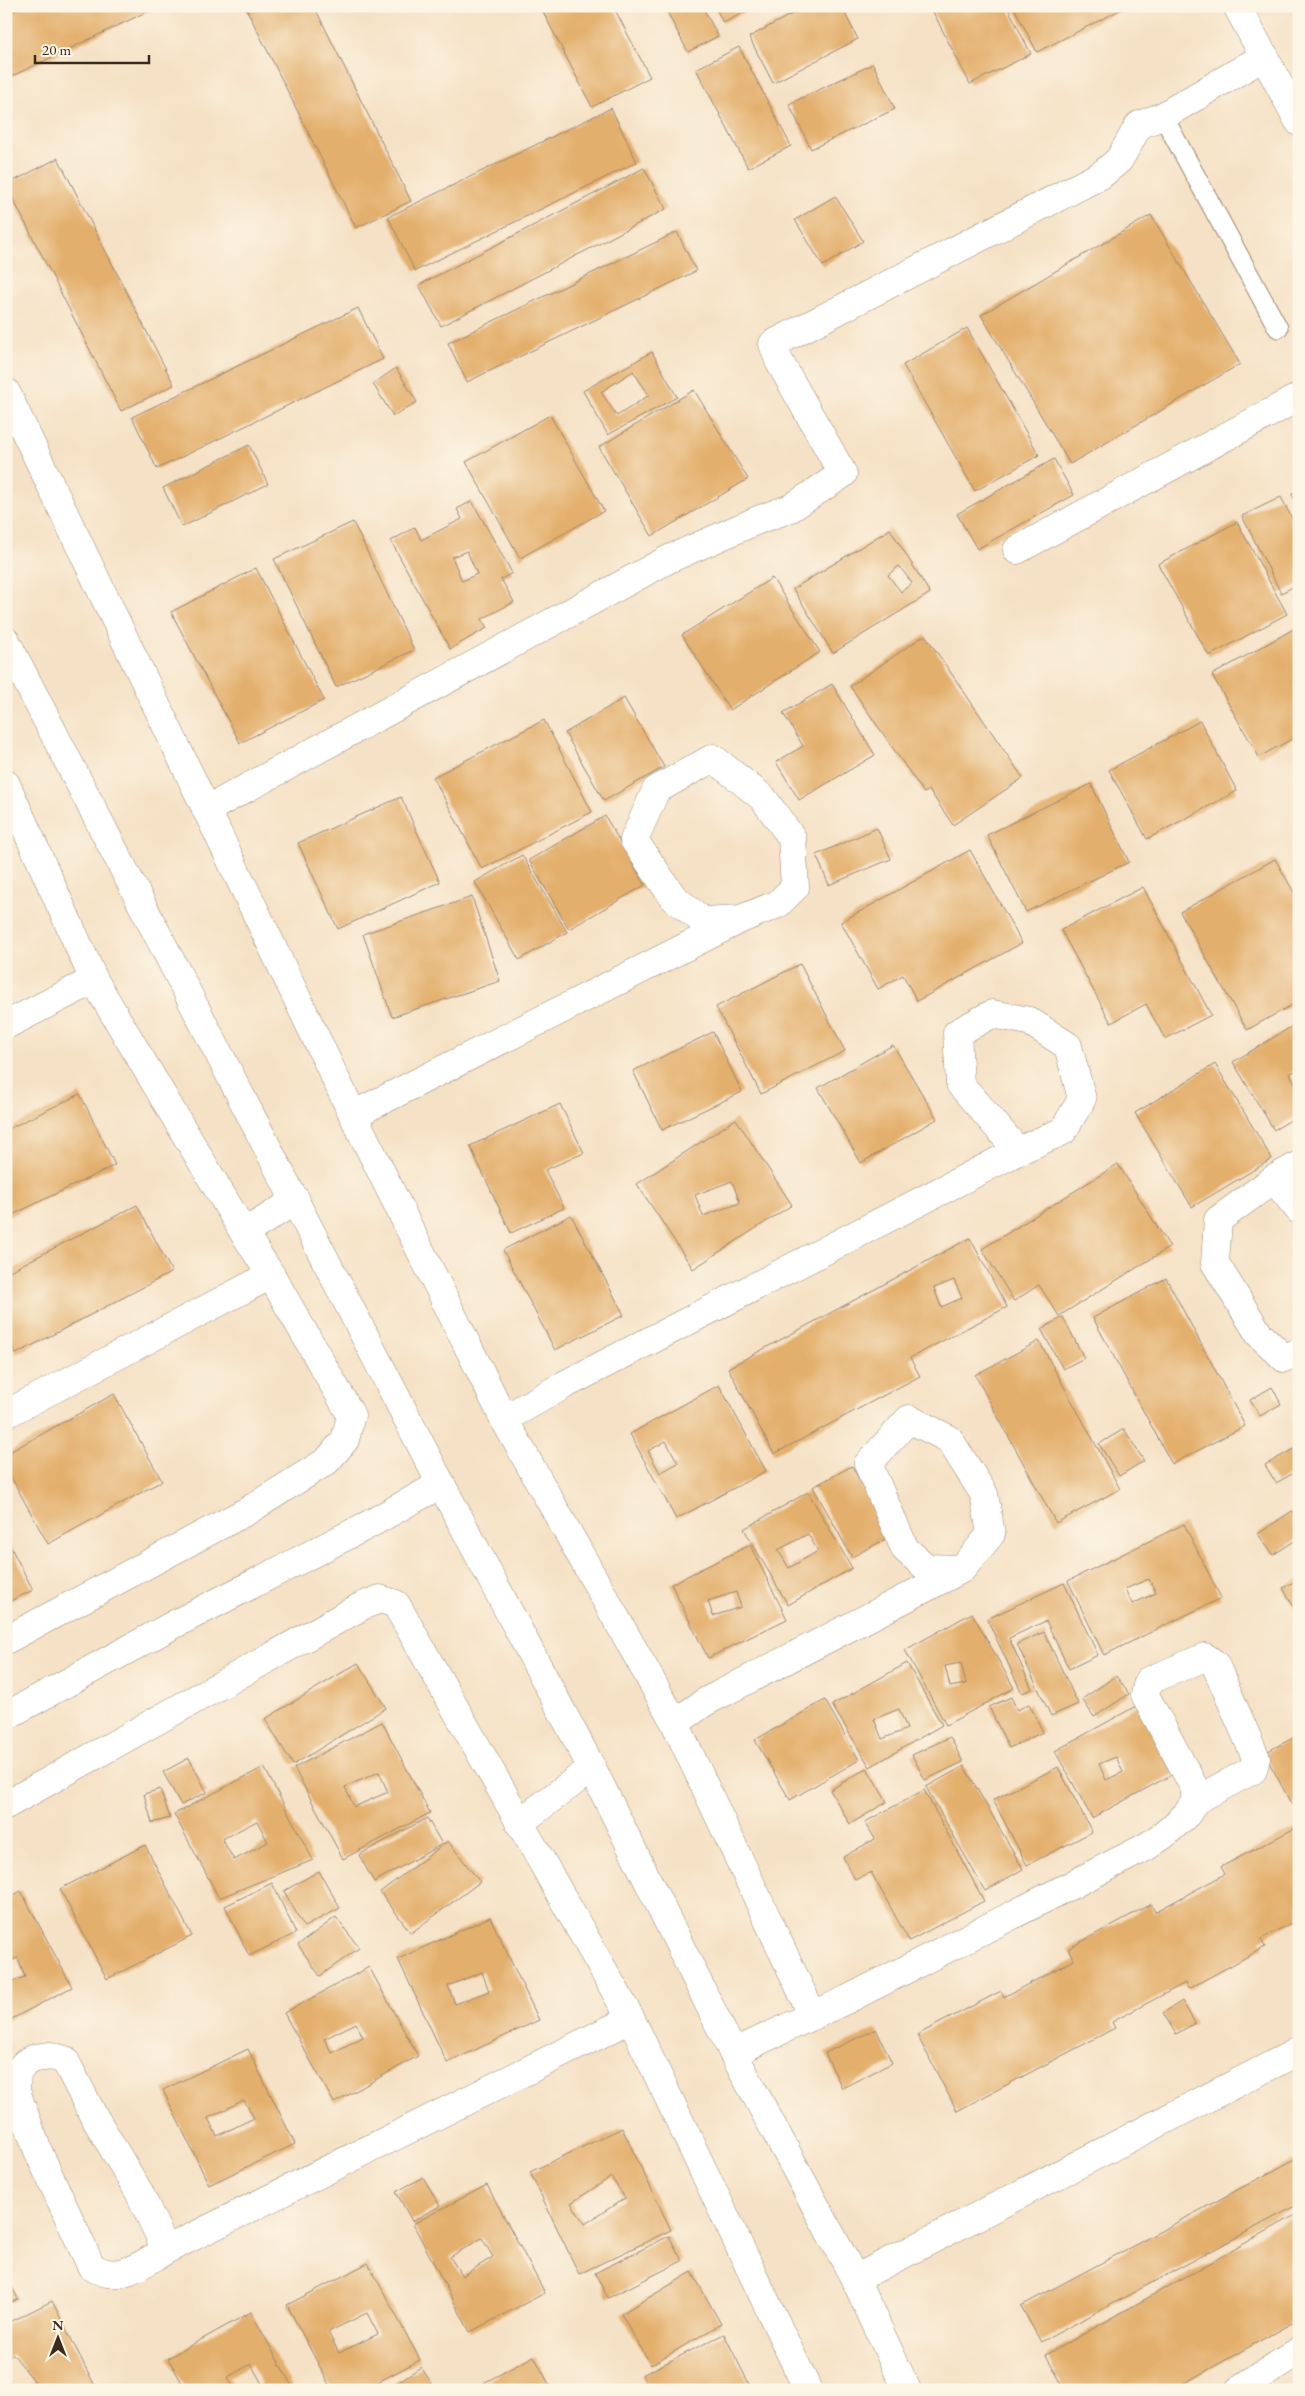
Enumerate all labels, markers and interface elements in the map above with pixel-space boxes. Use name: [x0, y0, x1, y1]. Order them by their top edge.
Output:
scale bar: [35, 32, 149, 64]
text: 20 m: [42, 40, 71, 59]
north arrow: [32, 2314, 82, 2364]
text: N: [52, 2316, 64, 2334]

